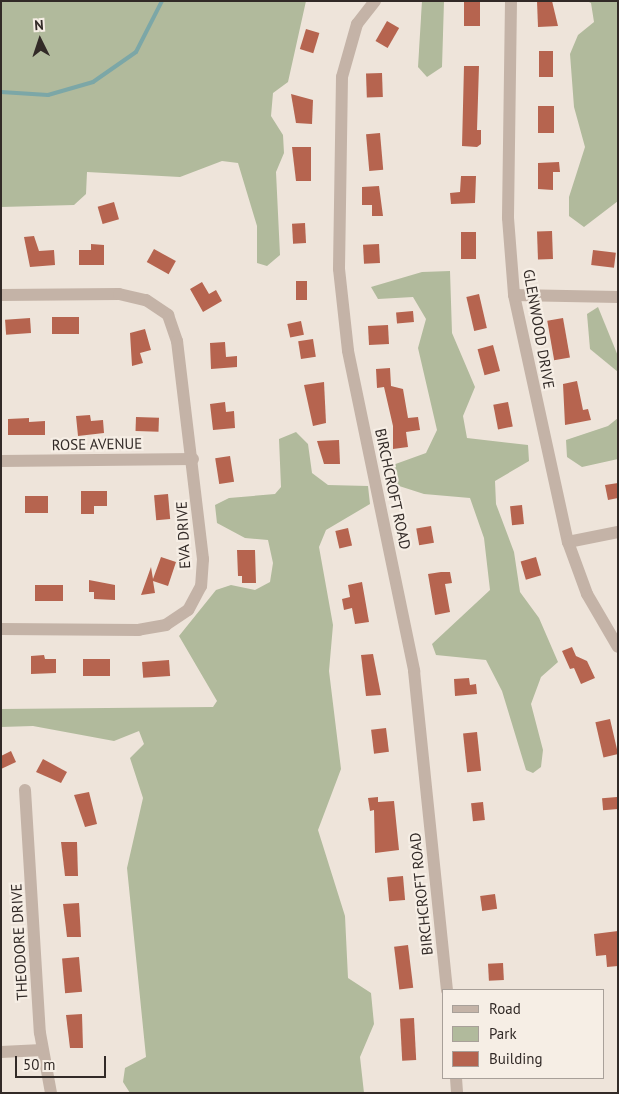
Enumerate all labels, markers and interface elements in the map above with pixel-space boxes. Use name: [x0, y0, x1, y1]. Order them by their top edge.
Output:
north arrow: [15, 15, 65, 65]
text: N: [34, 16, 44, 34]
street label: GLENWOOD DRIVE: [520, 268, 558, 390]
street label: BIRCHCROFT ROAD: [371, 427, 415, 551]
street label: ROSE AVENUE: [51, 434, 143, 454]
street label: EVA DRIVE: [172, 500, 194, 570]
street label: BIRCHCROFT ROAD: [406, 831, 436, 957]
street label: THEODORE DRIVE: [7, 883, 31, 1001]
legend: [442, 989, 604, 1079]
text: Road: [489, 999, 521, 1018]
text: Park: [489, 1024, 517, 1043]
scale bar: [18, 1046, 109, 1078]
text: Building: [489, 1049, 543, 1068]
text: 50 m: [23, 1055, 56, 1074]

